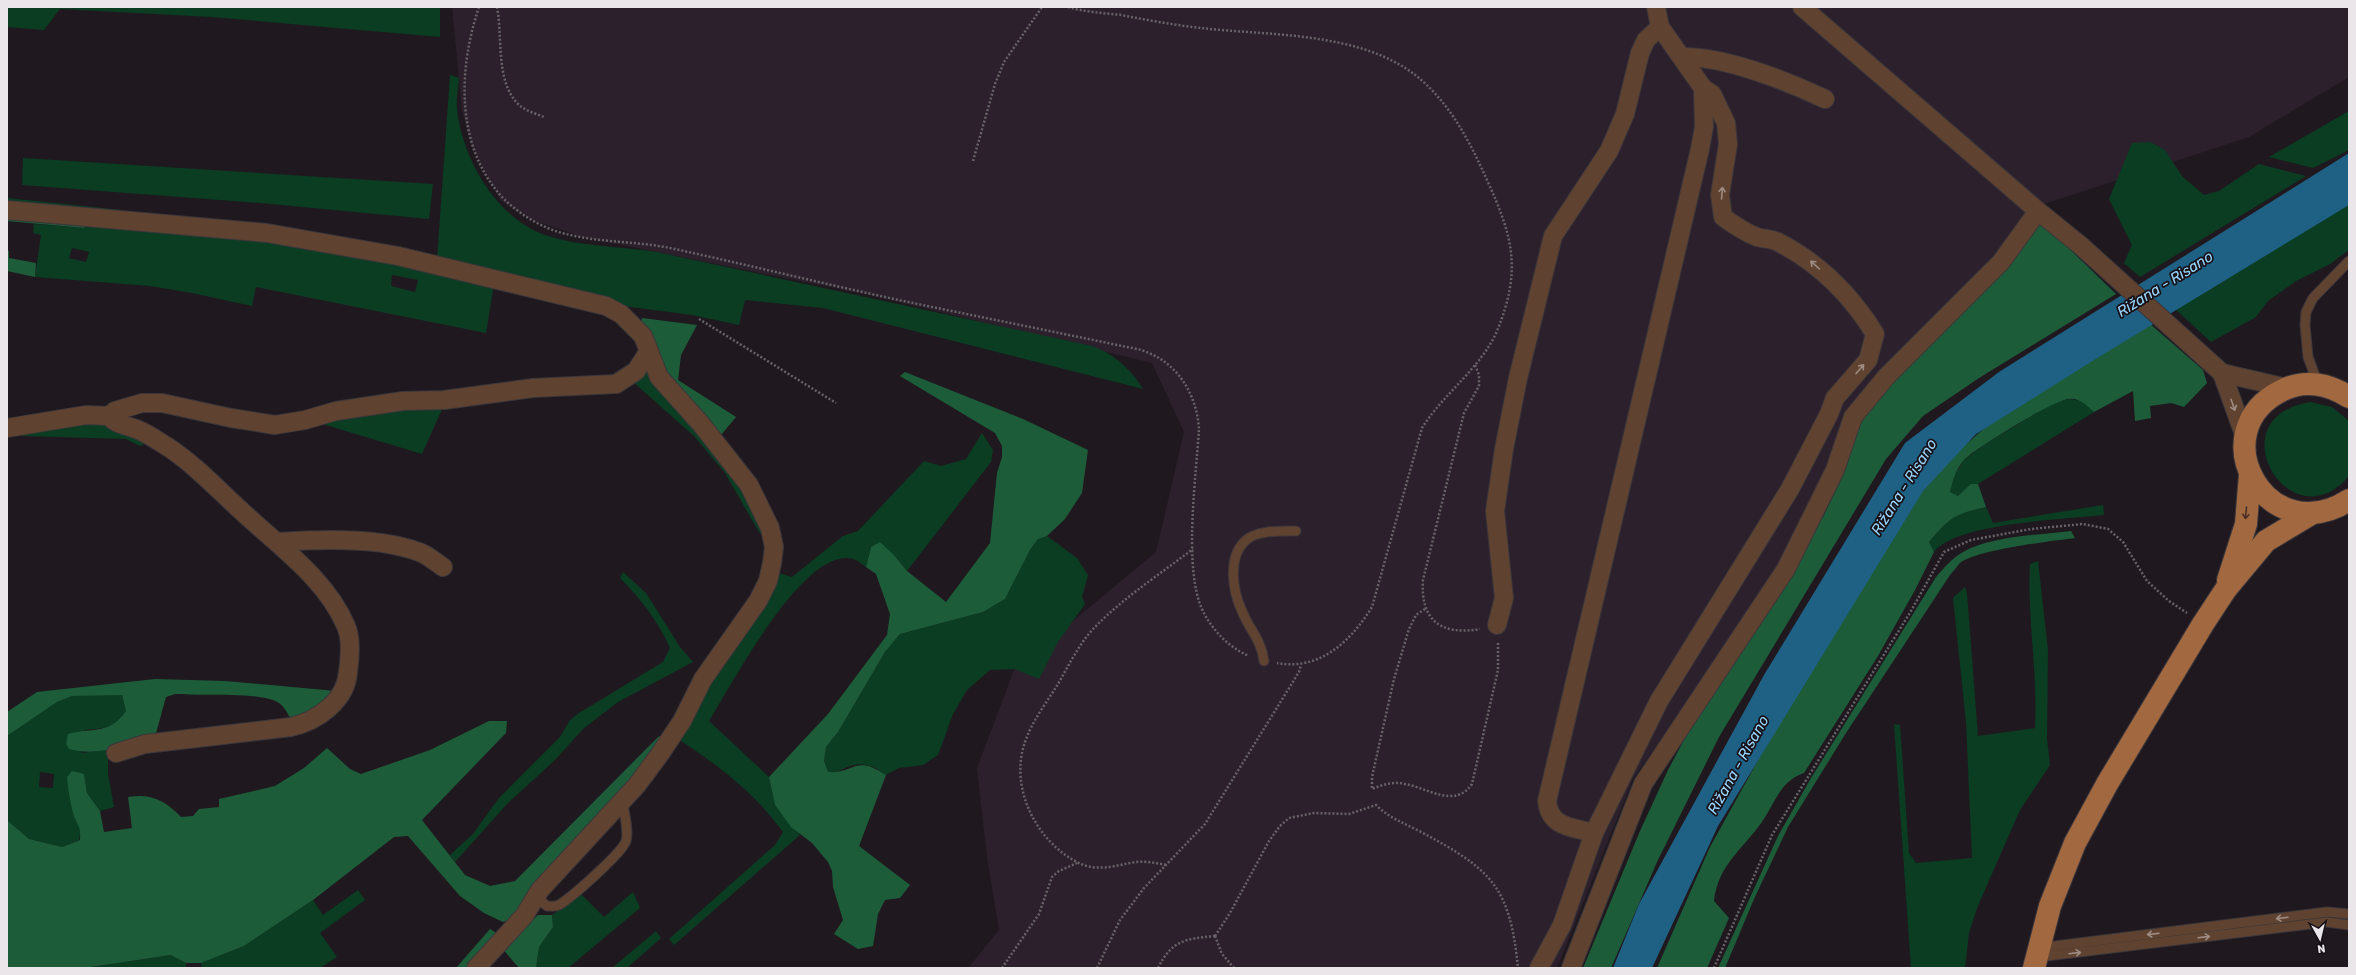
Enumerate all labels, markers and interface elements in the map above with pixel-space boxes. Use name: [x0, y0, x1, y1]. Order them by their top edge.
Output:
one-way arrow: [1718, 187, 1725, 200]
water label: Rižana - Risano: [2114, 247, 2217, 321]
one-way arrow: [1811, 261, 1821, 270]
one-way arrow: [1856, 363, 1865, 374]
one-way arrow: [2229, 399, 2237, 411]
water label: Rižana - Risano: [1867, 435, 1941, 538]
one-way arrow: [2243, 506, 2250, 519]
water label: Rižana - Risano: [1703, 712, 1773, 818]
one-way arrow: [2276, 914, 2289, 922]
north arrow: [2300, 919, 2340, 959]
one-way arrow: [2147, 930, 2160, 938]
one-way arrow: [2197, 933, 2210, 941]
text: N: [2316, 941, 2326, 955]
one-way arrow: [2068, 949, 2081, 957]

